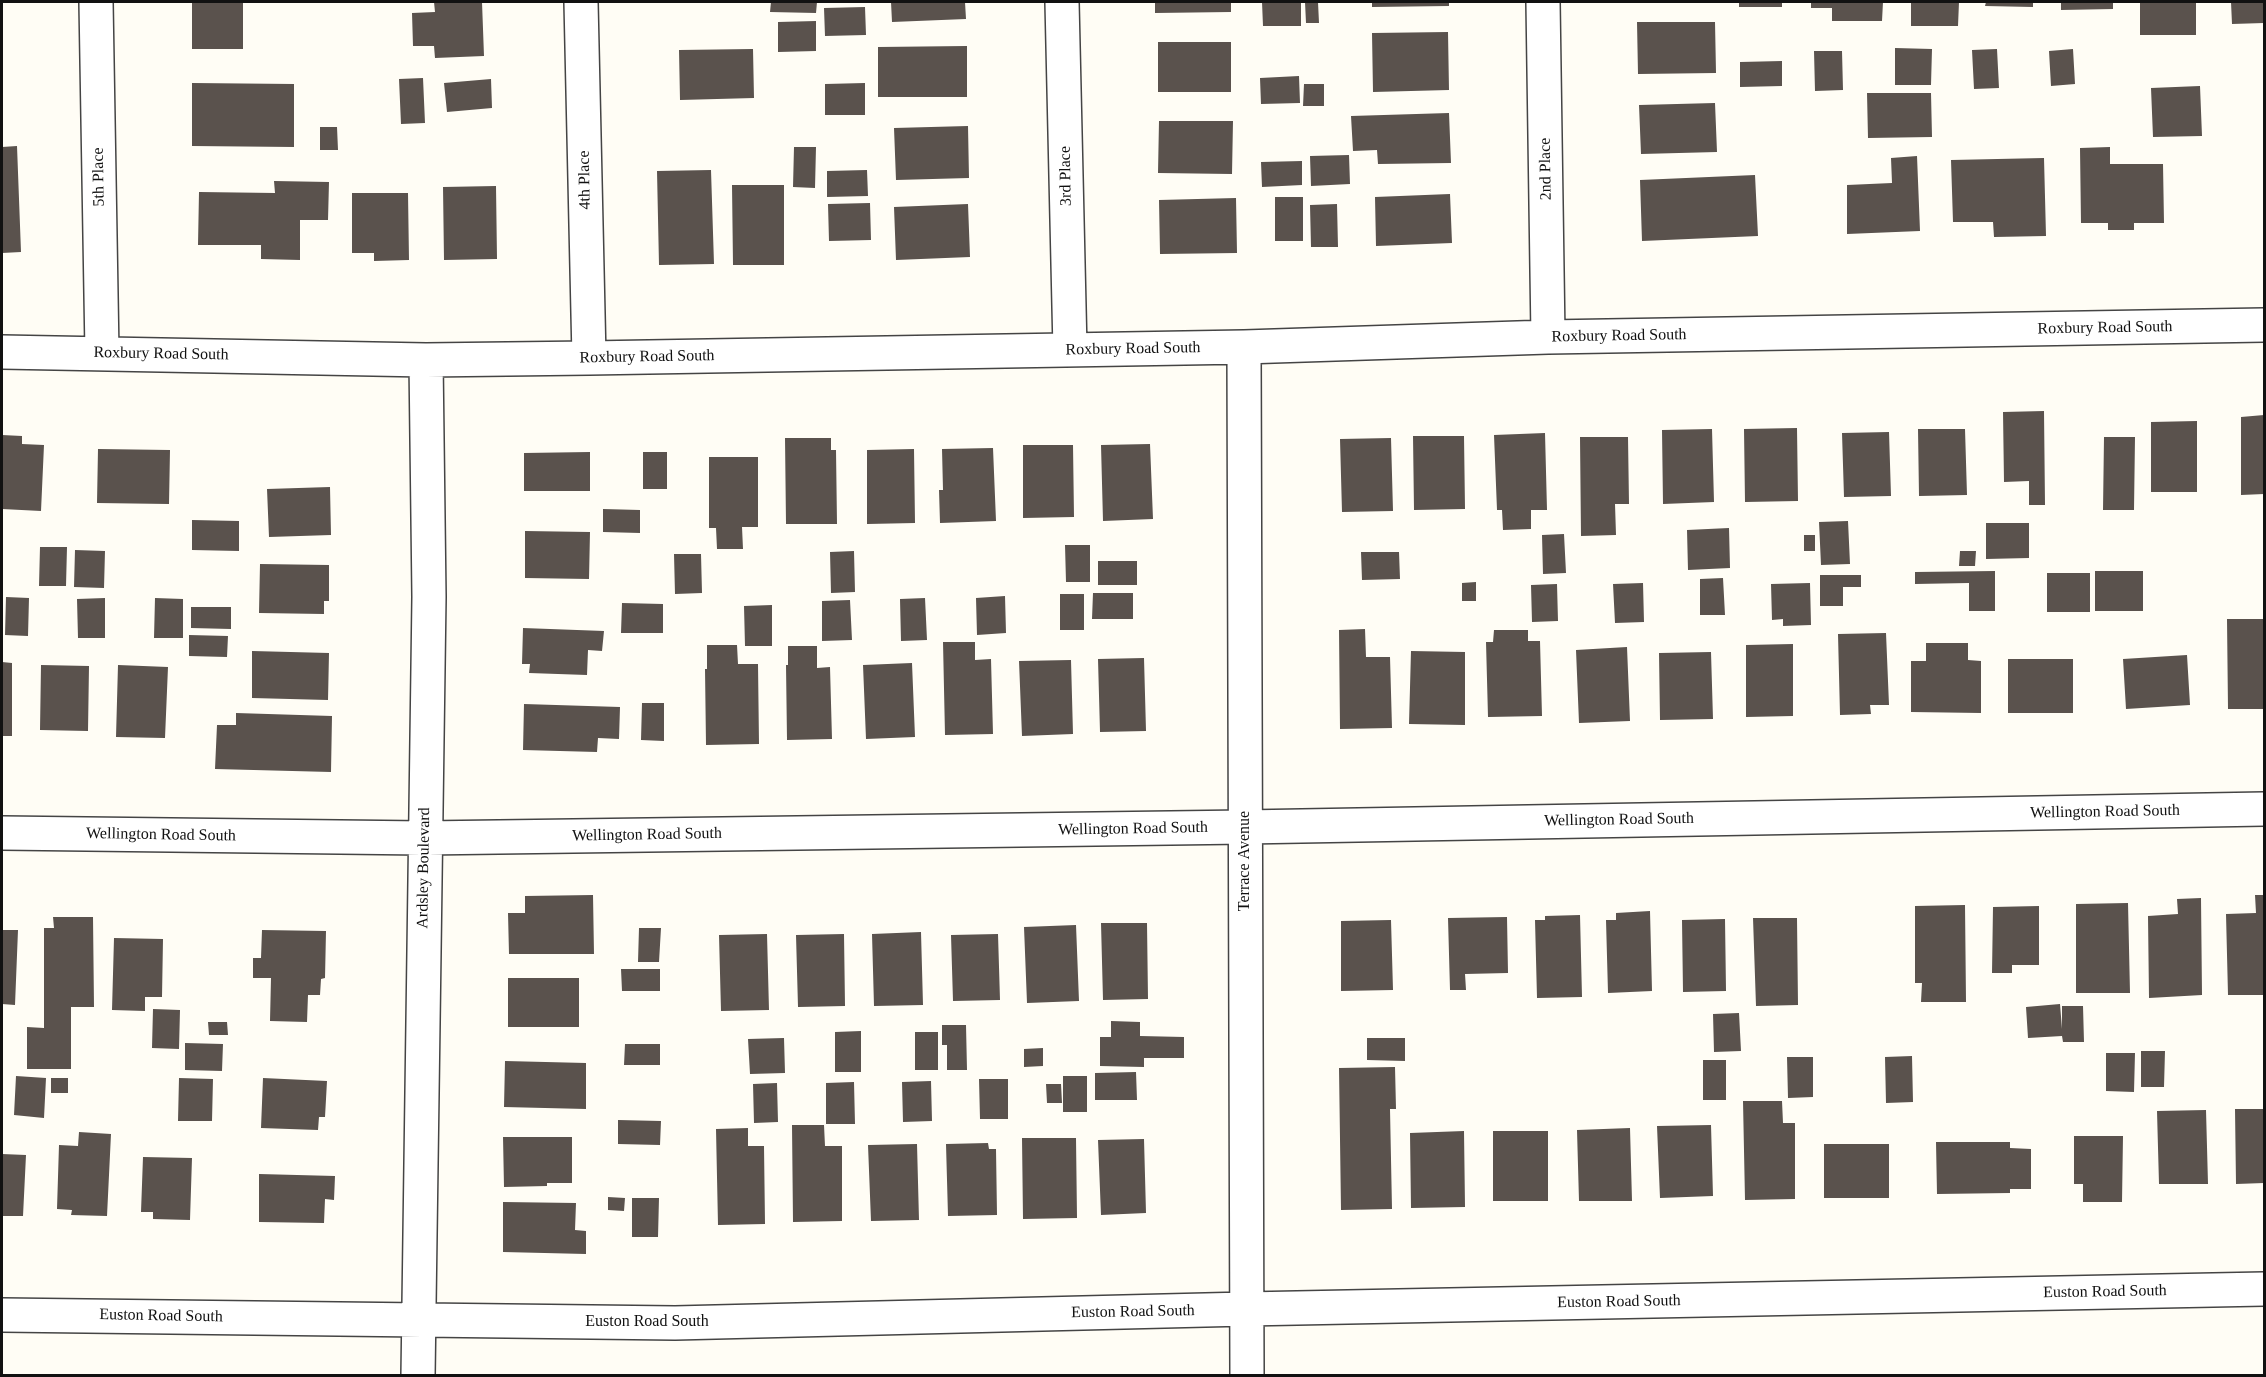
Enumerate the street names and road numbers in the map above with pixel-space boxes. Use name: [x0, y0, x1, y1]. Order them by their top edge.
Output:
street label: 2nd Place: [1536, 138, 1556, 200]
street label: 3rd Place: [1056, 146, 1076, 206]
street label: 5th Place: [89, 147, 109, 207]
street label: 4th Place: [575, 150, 595, 210]
street label: Roxbury Road South: [2037, 317, 2173, 339]
street label: Roxbury Road South: [1551, 325, 1687, 347]
street label: Roxbury Road South: [1065, 338, 1201, 360]
street label: Roxbury Road South: [93, 343, 229, 365]
street label: Roxbury Road South: [579, 346, 715, 368]
street label: Wellington Road South: [2030, 801, 2180, 823]
street label: Ardsley Boulevard: [413, 807, 435, 929]
street label: Wellington Road South: [1544, 809, 1694, 831]
street label: Terrace Avenue: [1235, 811, 1255, 911]
street label: Wellington Road South: [1058, 818, 1208, 840]
street label: Wellington Road South: [86, 824, 236, 846]
street label: Wellington Road South: [572, 824, 722, 846]
street label: Euston Road South: [2043, 1281, 2167, 1303]
street label: Euston Road South: [1557, 1291, 1681, 1313]
street label: Euston Road South: [1071, 1301, 1195, 1323]
street label: Euston Road South: [99, 1305, 223, 1327]
street label: Euston Road South: [585, 1312, 709, 1332]

